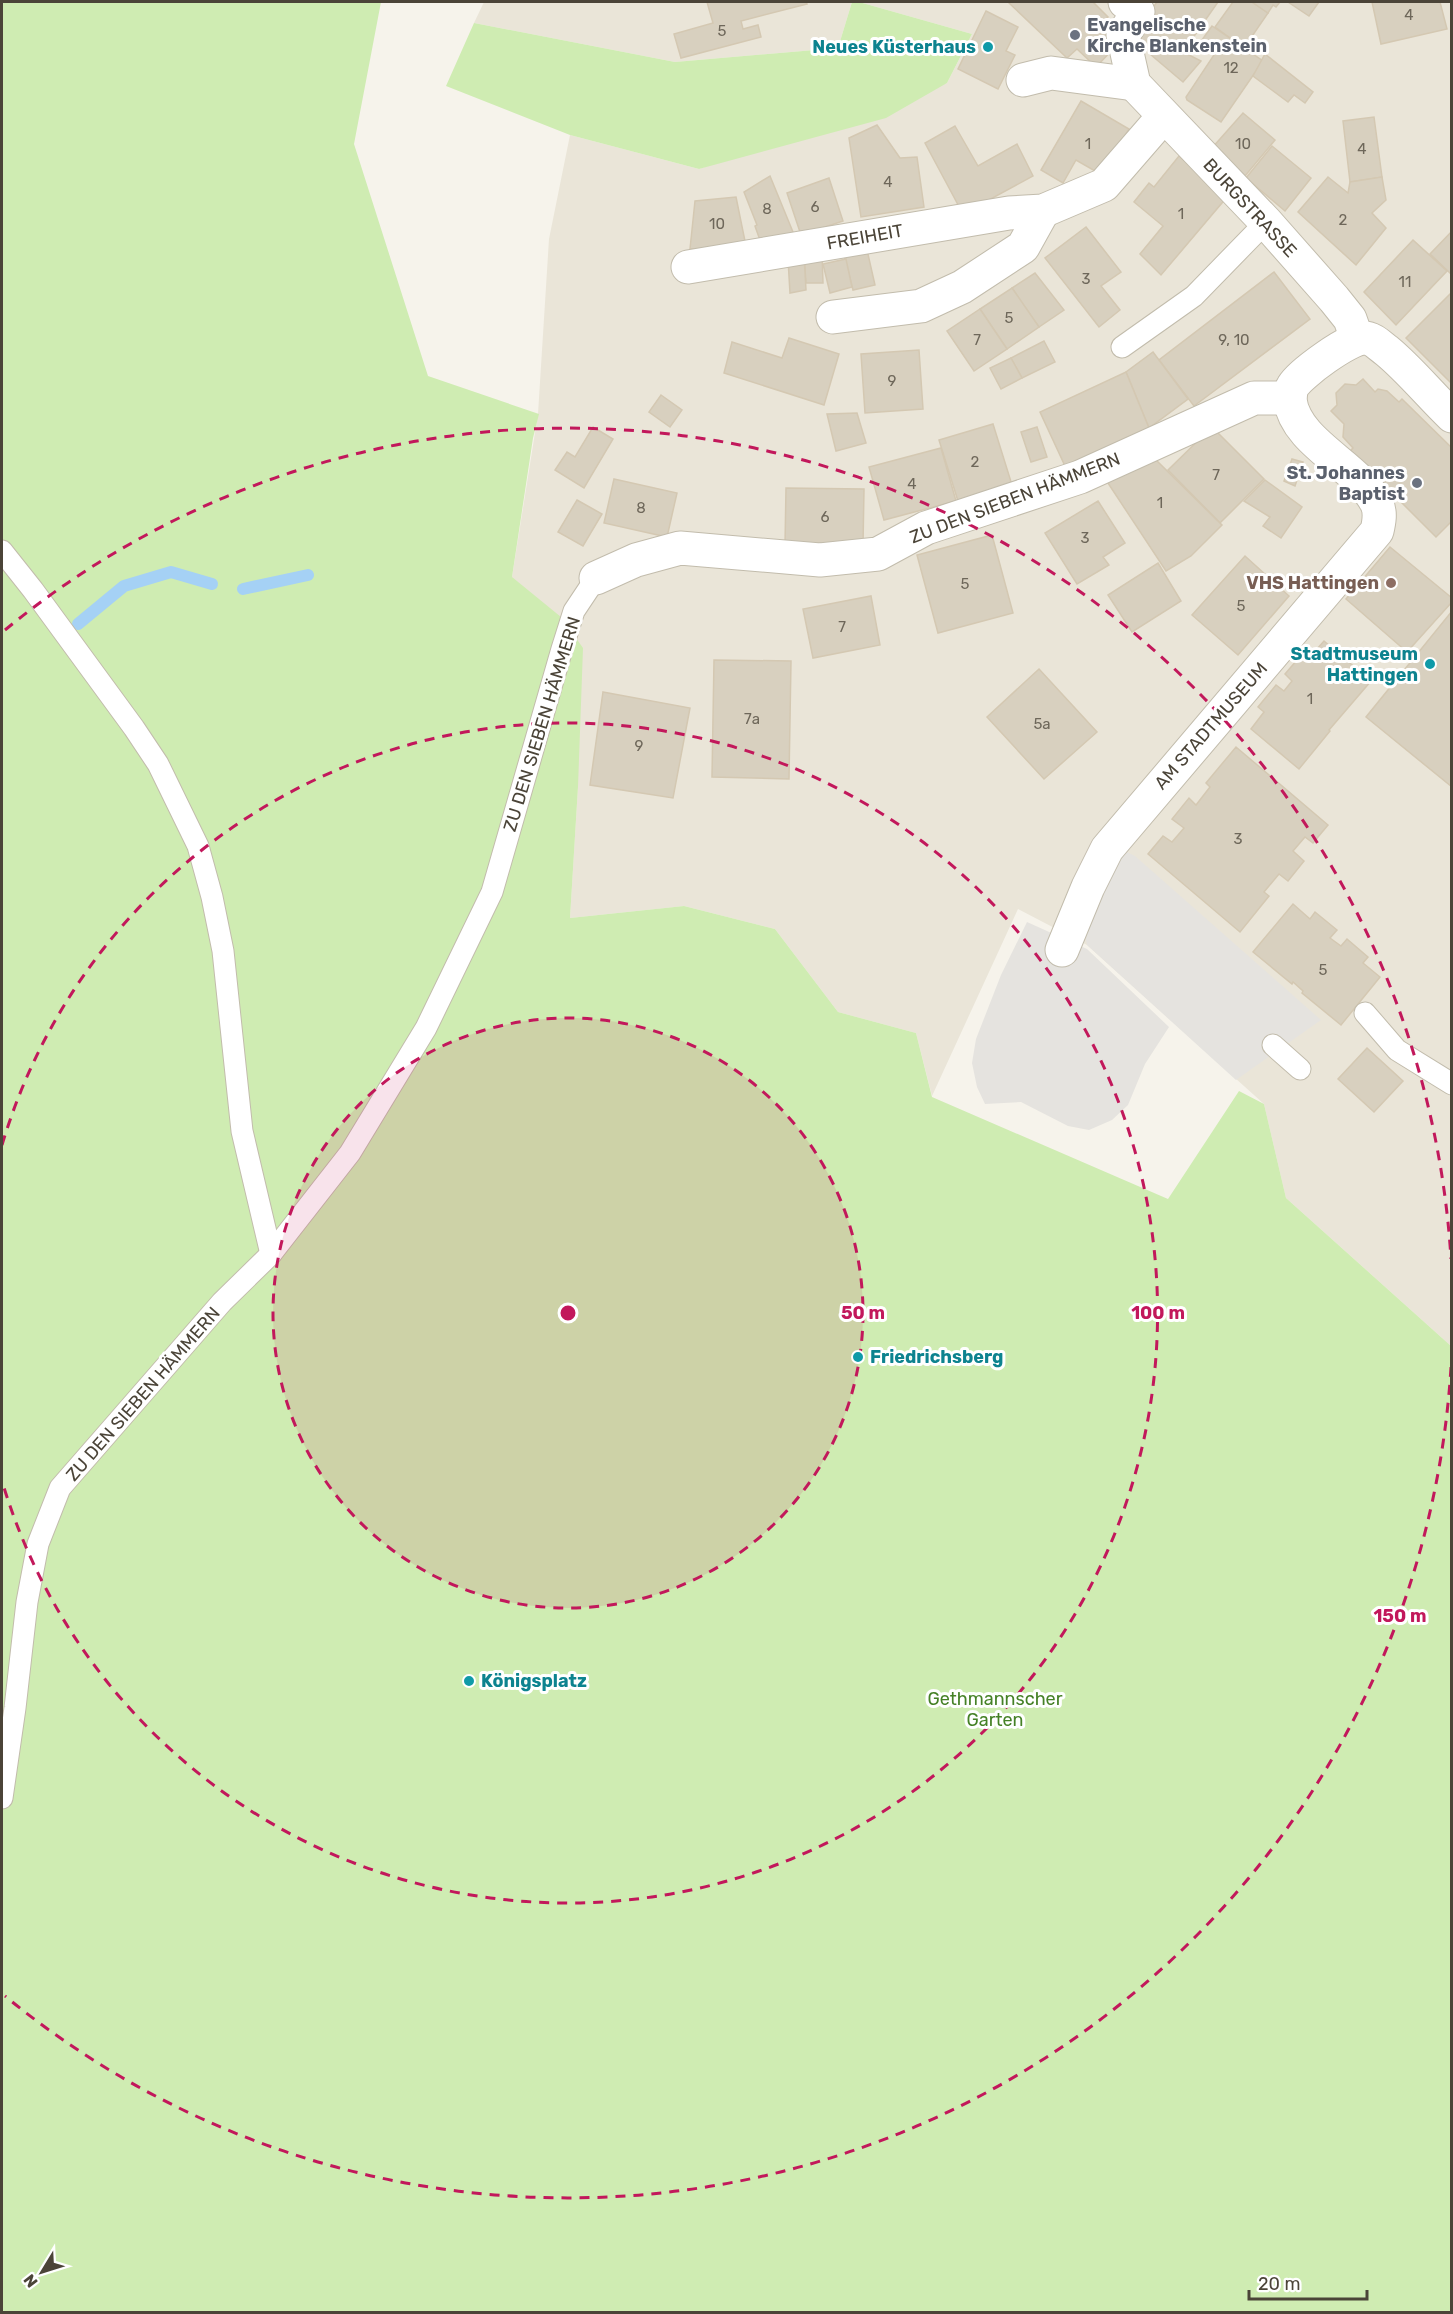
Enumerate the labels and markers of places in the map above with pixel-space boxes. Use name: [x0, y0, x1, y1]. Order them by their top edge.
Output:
place label: Evangelische Kirche Blankenstein: [1087, 14, 1267, 57]
marker: Evangelische Kirche Blankenstein: [1068, 28, 1082, 42]
place label: Neues Küsterhaus: [812, 36, 976, 58]
marker: Neues Küsterhaus: [981, 40, 995, 54]
place label: St. Johannes Baptist: [1287, 462, 1405, 505]
marker: St. Johannes Baptist: [1410, 476, 1424, 490]
place label: VHS Hattingen: [1246, 572, 1379, 594]
marker: VHS Hattingen: [1384, 576, 1398, 590]
place label: Stadtmuseum Hattingen: [1291, 643, 1418, 686]
marker: Stadtmuseum Hattingen: [1423, 657, 1437, 671]
centre of rings: [558, 1303, 578, 1323]
place label: Friedrichsberg: [870, 1346, 1003, 1368]
marker: Friedrichsberg: [851, 1350, 865, 1364]
place label: Königsplatz: [481, 1670, 587, 1692]
marker: Königsplatz: [462, 1674, 476, 1688]

